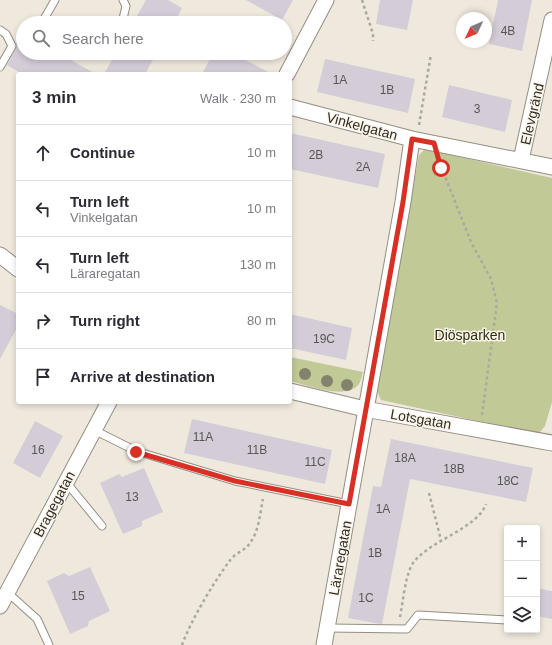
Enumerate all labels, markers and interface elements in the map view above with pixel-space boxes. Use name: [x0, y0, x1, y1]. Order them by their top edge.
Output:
north arrow: [456, 12, 492, 48]
search box: [16, 16, 292, 60]
house number: 4B: [501, 24, 515, 38]
icon: search: [30, 27, 52, 49]
text: Search here: [62, 30, 144, 47]
house number: 1A: [333, 73, 347, 87]
street label: Elevgränd: [517, 81, 547, 147]
house number: 1B: [380, 83, 394, 97]
text: 3 min: [32, 88, 76, 107]
text: Walk · 230 m: [200, 91, 276, 106]
house number: 3: [474, 102, 481, 116]
street label: Vinkelgatan: [325, 109, 399, 143]
icon: ahead: [32, 142, 54, 164]
text: Continue: [70, 144, 135, 161]
text: 10 m: [247, 145, 276, 160]
house number: 2B: [309, 148, 323, 162]
route start: [432, 159, 450, 177]
house number: 2A: [356, 160, 370, 174]
text: Turn left: [70, 193, 129, 210]
icon: left: [32, 198, 54, 220]
text: 10 m: [247, 201, 276, 216]
text: Vinkelgatan: [70, 210, 138, 225]
text: Turn left: [70, 249, 129, 266]
icon: left: [32, 254, 54, 276]
text: 130 m: [240, 257, 276, 272]
text: Läraregatan: [70, 266, 140, 281]
icon: right: [32, 310, 54, 332]
text: Turn right: [70, 312, 140, 329]
text: 80 m: [247, 313, 276, 328]
park label: Diösparken: [435, 327, 505, 343]
house number: 19C: [313, 332, 335, 346]
icon: arrive: [32, 366, 54, 388]
text: Arrive at destination: [70, 368, 215, 385]
street label: Lotsgatan: [389, 406, 453, 432]
house number: 11A: [193, 430, 213, 444]
house number: 16: [31, 443, 45, 457]
route end: [127, 443, 145, 461]
house number: 11B: [247, 443, 267, 457]
house number: 18A: [394, 451, 416, 465]
house number: 11C: [304, 455, 326, 469]
house number: 18B: [443, 462, 465, 476]
street label: Bragegatan: [30, 468, 78, 540]
house number: 18C: [497, 474, 519, 488]
house number: 13: [125, 490, 139, 504]
house number: 1A: [376, 502, 390, 516]
street label: Läraregatan: [326, 519, 354, 597]
map controls: [504, 525, 540, 633]
button: +: [504, 525, 540, 561]
house number: 1B: [368, 546, 382, 560]
button: −: [504, 561, 540, 597]
house number: 15: [71, 589, 85, 603]
house number: 1C: [358, 591, 374, 605]
button: layers: [504, 597, 540, 633]

